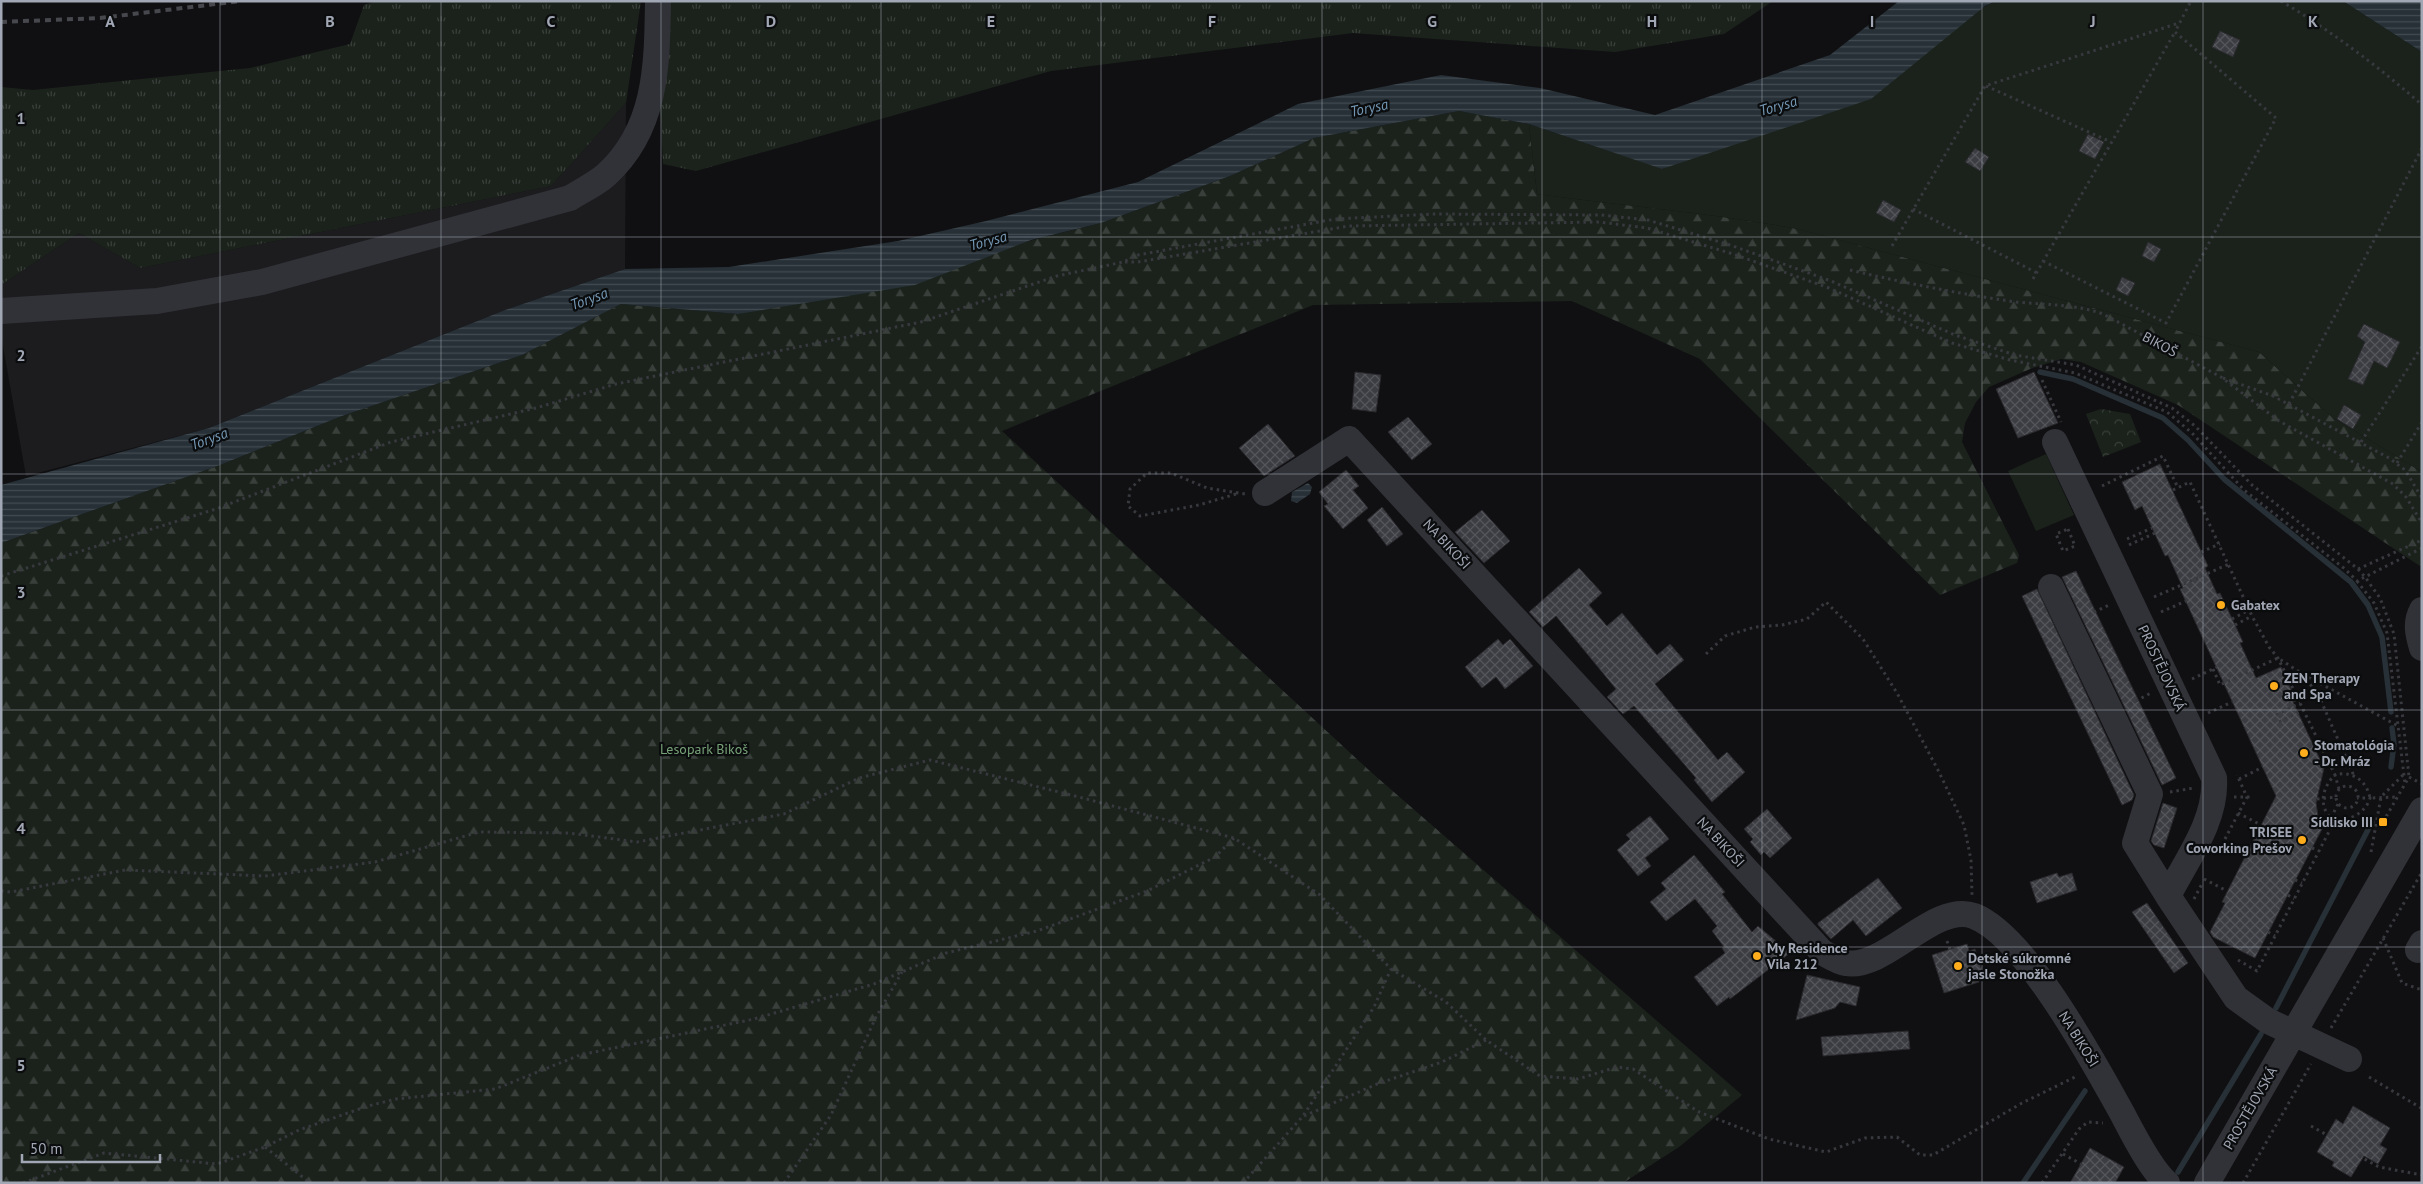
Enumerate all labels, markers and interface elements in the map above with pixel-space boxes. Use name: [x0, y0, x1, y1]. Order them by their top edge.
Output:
text: A: [105, 11, 115, 31]
text: B: [325, 11, 335, 31]
text: C: [547, 11, 556, 31]
text: D: [766, 11, 776, 31]
text: E: [987, 11, 995, 31]
text: F: [1208, 11, 1216, 31]
text: G: [1427, 11, 1437, 31]
text: H: [1647, 11, 1657, 31]
text: I: [1870, 11, 1874, 31]
text: J: [2089, 11, 2096, 31]
text: K: [2308, 11, 2318, 31]
water label: Torysa: [1757, 91, 1800, 120]
water label: Torysa: [1348, 94, 1390, 121]
text: 1: [16, 108, 26, 128]
water label: Torysa: [967, 226, 1010, 255]
water label: Torysa: [567, 283, 611, 314]
street label: BIKOŠ: [2139, 327, 2181, 361]
text: 2: [16, 345, 26, 365]
water label: Torysa: [187, 423, 231, 454]
street label: NA BIKOŠI: [1419, 515, 1475, 573]
text: 3: [16, 582, 26, 602]
place label: Gabatex: [2231, 596, 2281, 614]
marker: Gabatex: [2215, 599, 2227, 611]
street label: PROSTĚJOVSKÁ: [2134, 622, 2190, 715]
place label: ZEN Therapy and Spa: [2284, 669, 2360, 703]
marker: ZEN Therapy and Spa: [2268, 680, 2280, 692]
place label: Stomatológia - Dr. Mráz: [2314, 736, 2394, 770]
park label: Lesopark Bikoš: [660, 740, 748, 758]
marker: Stomatológia - Dr. Mráz: [2298, 747, 2310, 759]
street label: NA BIKOŠI: [1693, 813, 1749, 871]
place label: Sídlisko III: [2311, 813, 2373, 831]
marker: Sídlisko III: [2377, 816, 2389, 828]
text: 4: [16, 818, 26, 838]
place label: TRISEE Coworking Prešov: [2186, 823, 2292, 857]
marker: TRISEE Coworking Prešov: [2296, 834, 2308, 846]
place label: My Residence Vila 212: [1766, 939, 1848, 973]
place label: Detské súkromné jasle Stonožka: [1967, 949, 2071, 983]
marker: My Residence Vila 212: [1751, 950, 1763, 962]
marker: Detské súkromné jasle Stonožka: [1952, 960, 1964, 972]
street label: NA BIKOŠI: [2055, 1008, 2103, 1070]
text: 5: [16, 1055, 26, 1075]
street label: PROSTĚJOVSKÁ: [2219, 1063, 2281, 1153]
scale bar: [22, 1132, 160, 1164]
text: 50 m: [30, 1139, 63, 1158]

